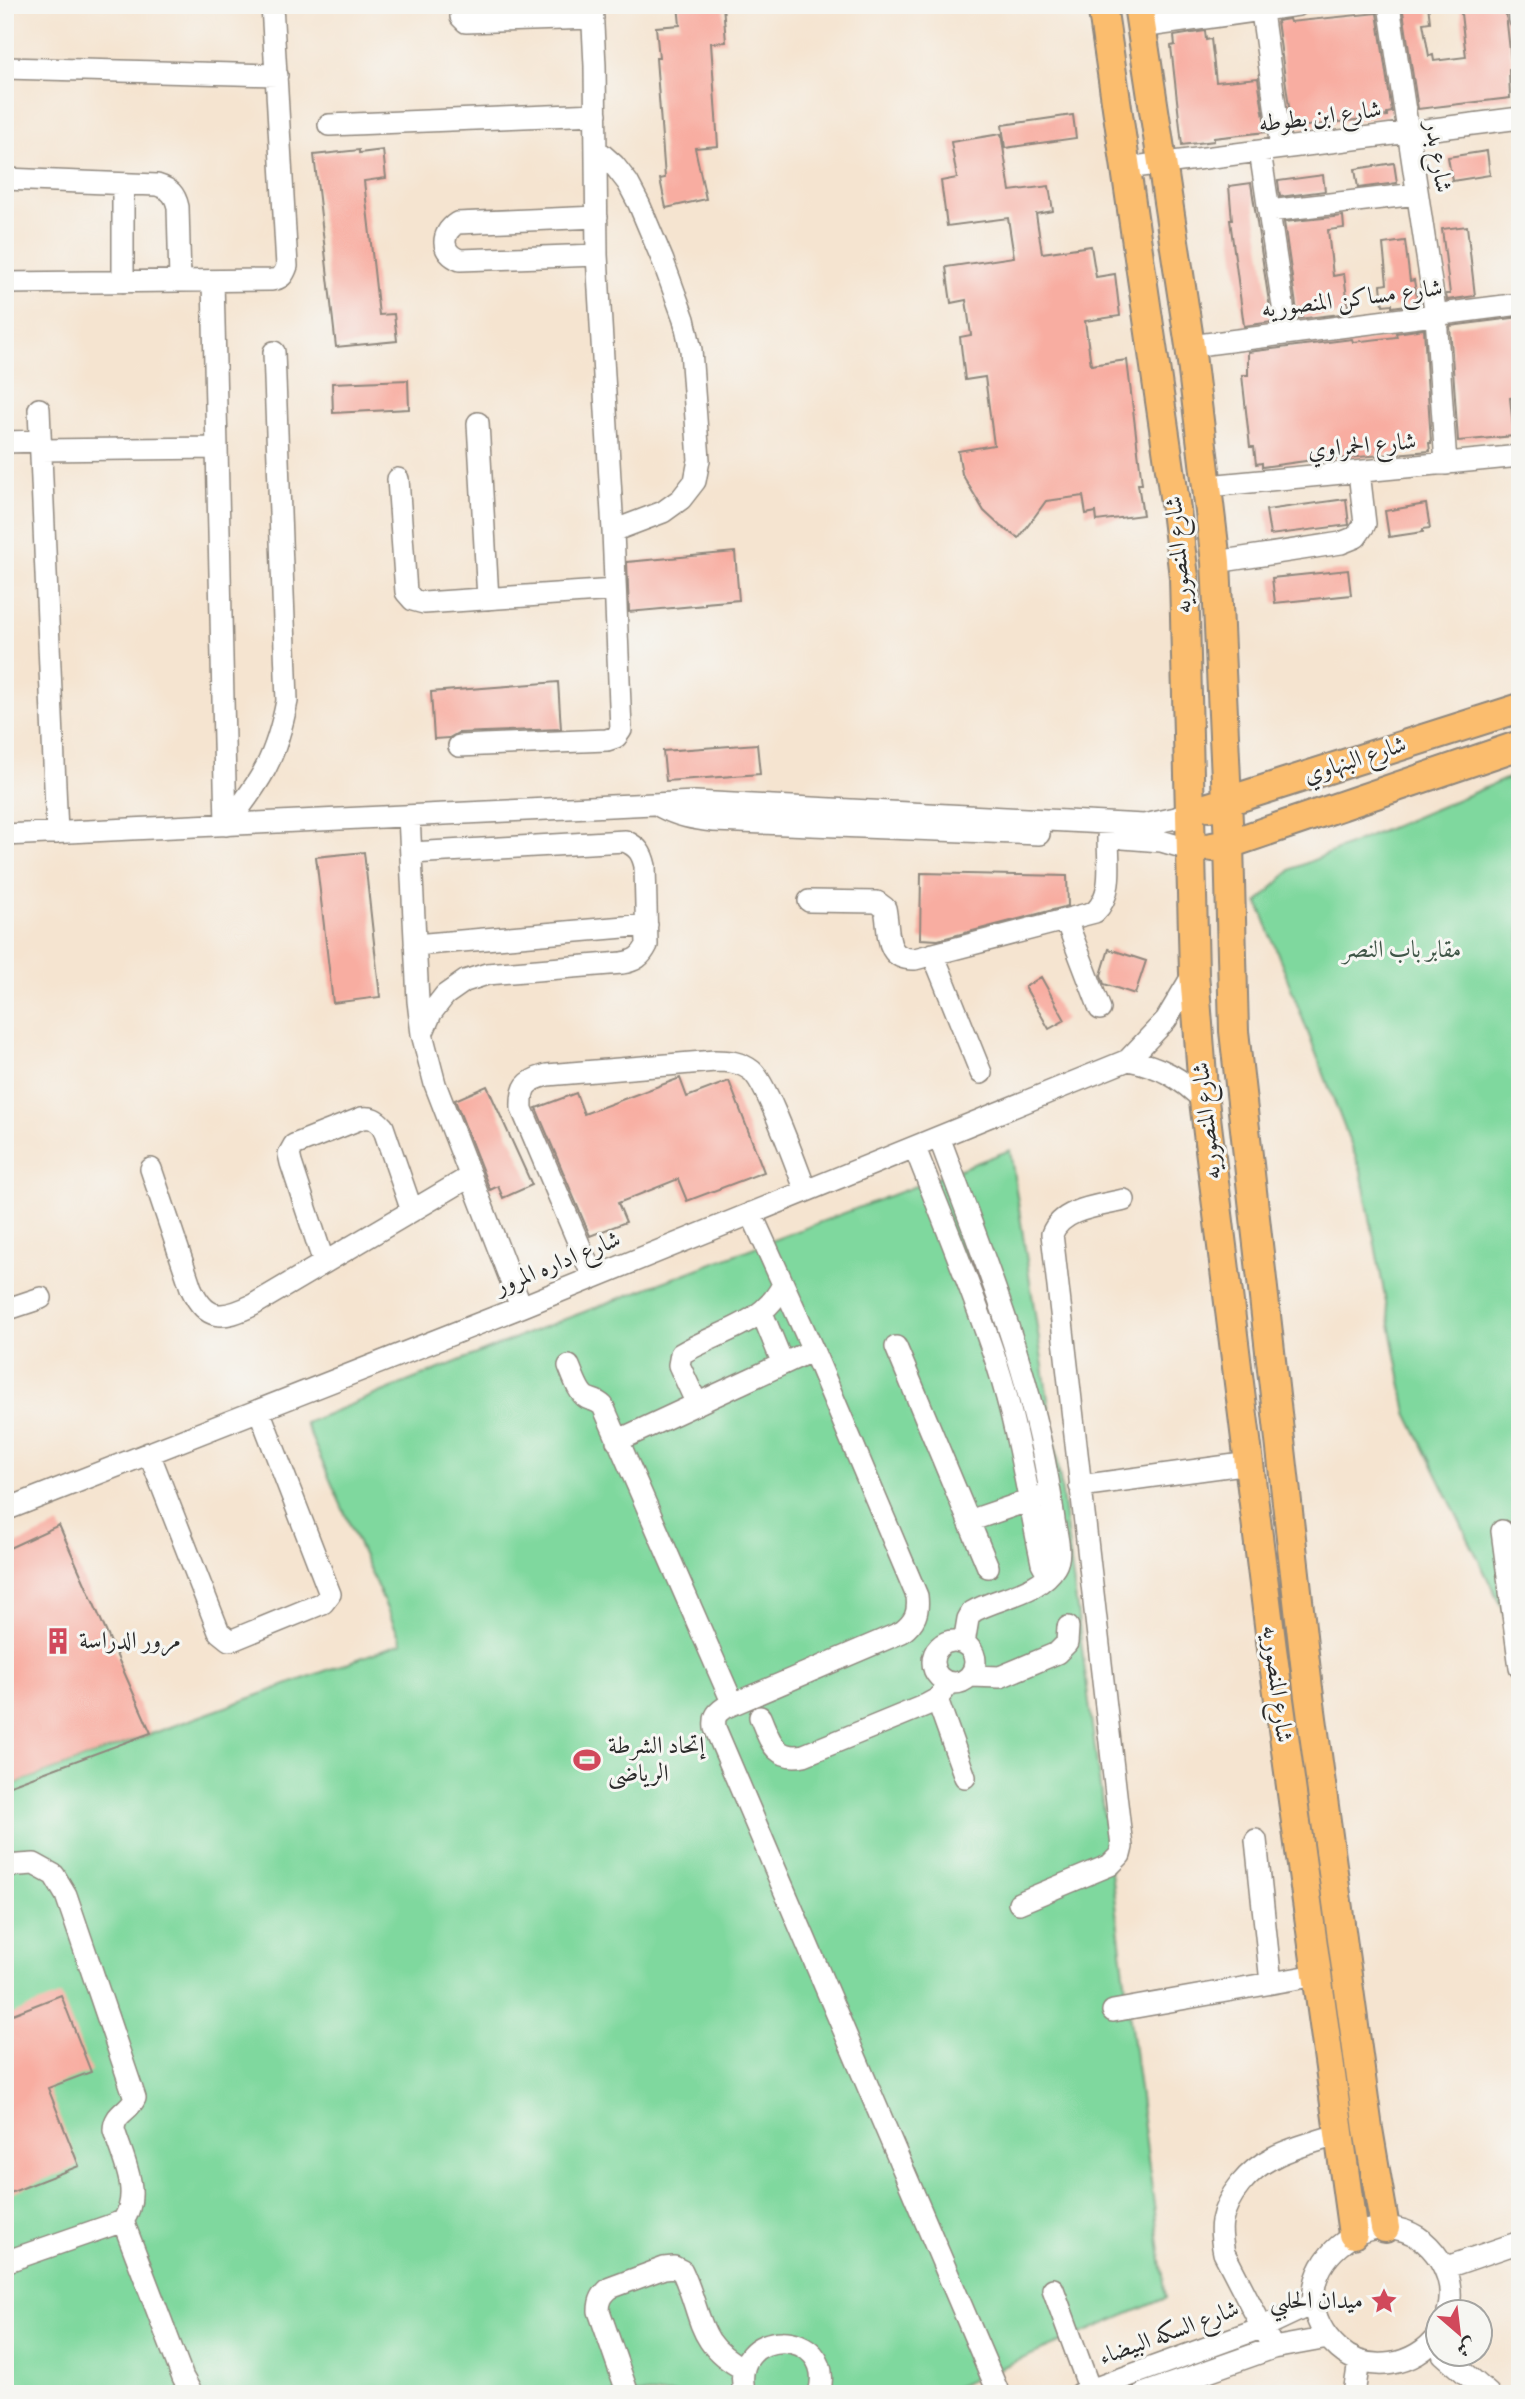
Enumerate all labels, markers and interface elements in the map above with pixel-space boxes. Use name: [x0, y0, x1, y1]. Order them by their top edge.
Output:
street label: شارع ابن بطوطه: [1257, 95, 1384, 143]
street label: شارع بدر: [1413, 117, 1458, 196]
street label: شارع مساكن المنصوريه: [1260, 273, 1445, 329]
street label: شارع الحمراوي: [1306, 426, 1418, 470]
street label: شارع المنصوريه: [1159, 494, 1203, 615]
street label: شارع البنهاوي: [1300, 729, 1412, 795]
park label: مقابر باب النصر: [1340, 935, 1461, 965]
street label: شارع المنصوريه: [1186, 1060, 1232, 1181]
street label: شارع اداره المرور: [489, 1224, 627, 1306]
street label: شارع المنصوريه: [1251, 1624, 1299, 1745]
building icon: مرور الدراسة: [43, 1626, 73, 1656]
place label: مرور الدراسة: [79, 1626, 181, 1657]
place label: إتحاد الشرطة الرياضى: [608, 1731, 706, 1790]
sports icon: إتحاد الشرطة الرياضى: [572, 1745, 602, 1775]
place label: ميدان الحلبي: [1270, 2286, 1363, 2322]
place icon: ميدان الحلبي: [1369, 2286, 1399, 2316]
street label: شارع السكه البيضاء: [1095, 2294, 1245, 2376]
north arrow: [1424, 2298, 1494, 2368]
text: ش: [1453, 2332, 1480, 2361]

